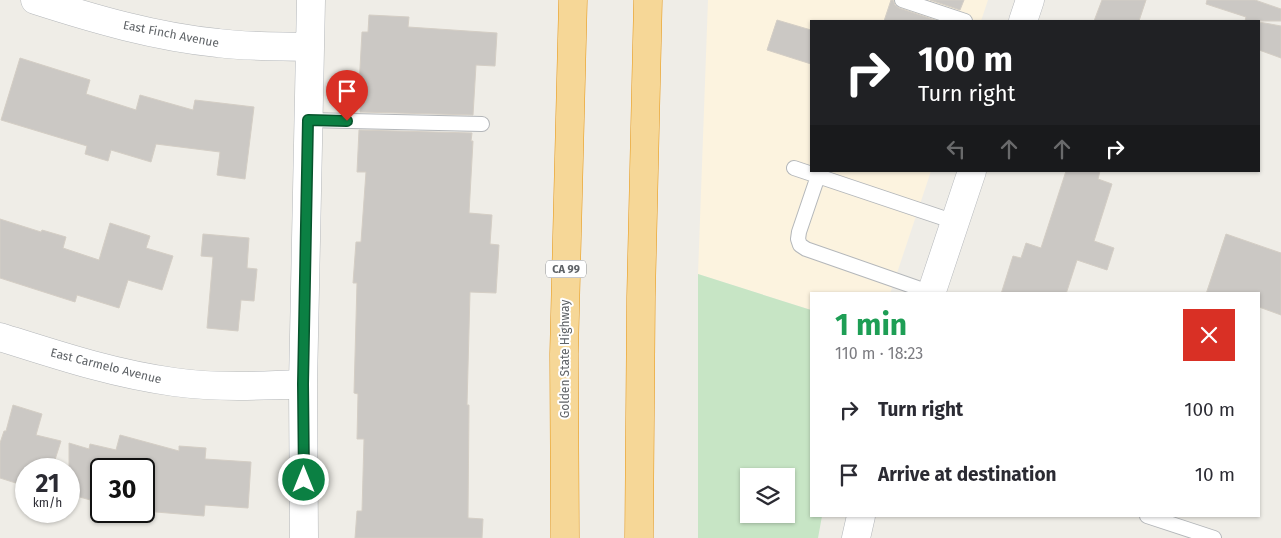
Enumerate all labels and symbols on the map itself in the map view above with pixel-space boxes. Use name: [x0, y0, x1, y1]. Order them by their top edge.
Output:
street label: East Finch Avenue: [122, 18, 220, 50]
pin: [326, 70, 368, 121]
road number: CA 99: [546, 260, 586, 278]
street label: Golden State Highway: [558, 300, 572, 418]
street label: East Carmelo Avenue: [49, 345, 163, 387]
position arrow: [277, 453, 329, 505]
speed limit sign: 30: [90, 458, 155, 523]

